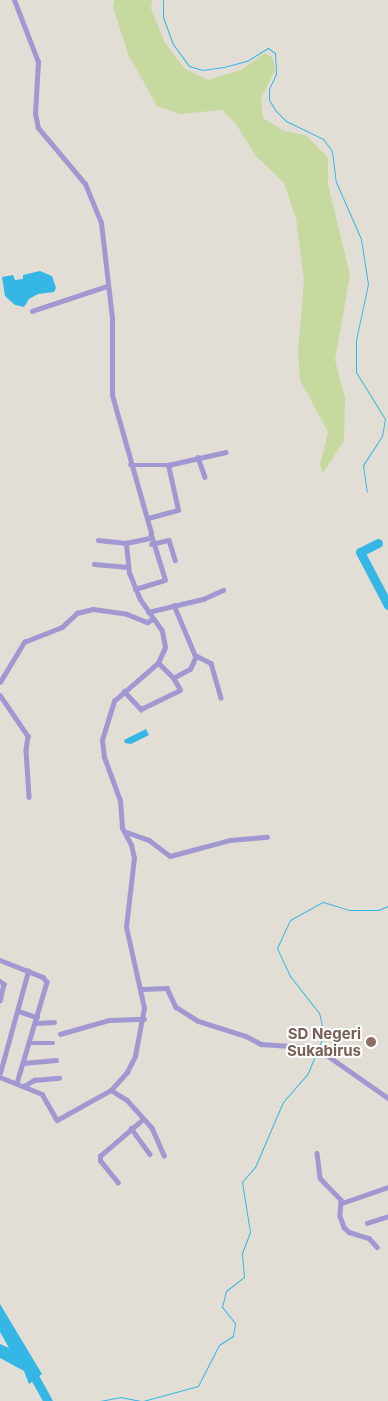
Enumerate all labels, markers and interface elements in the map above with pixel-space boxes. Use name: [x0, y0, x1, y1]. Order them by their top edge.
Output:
place label: SD Negeri Sukabirus: [287, 1024, 361, 1059]
marker: SD Negeri Sukabirus: [365, 1036, 377, 1048]

